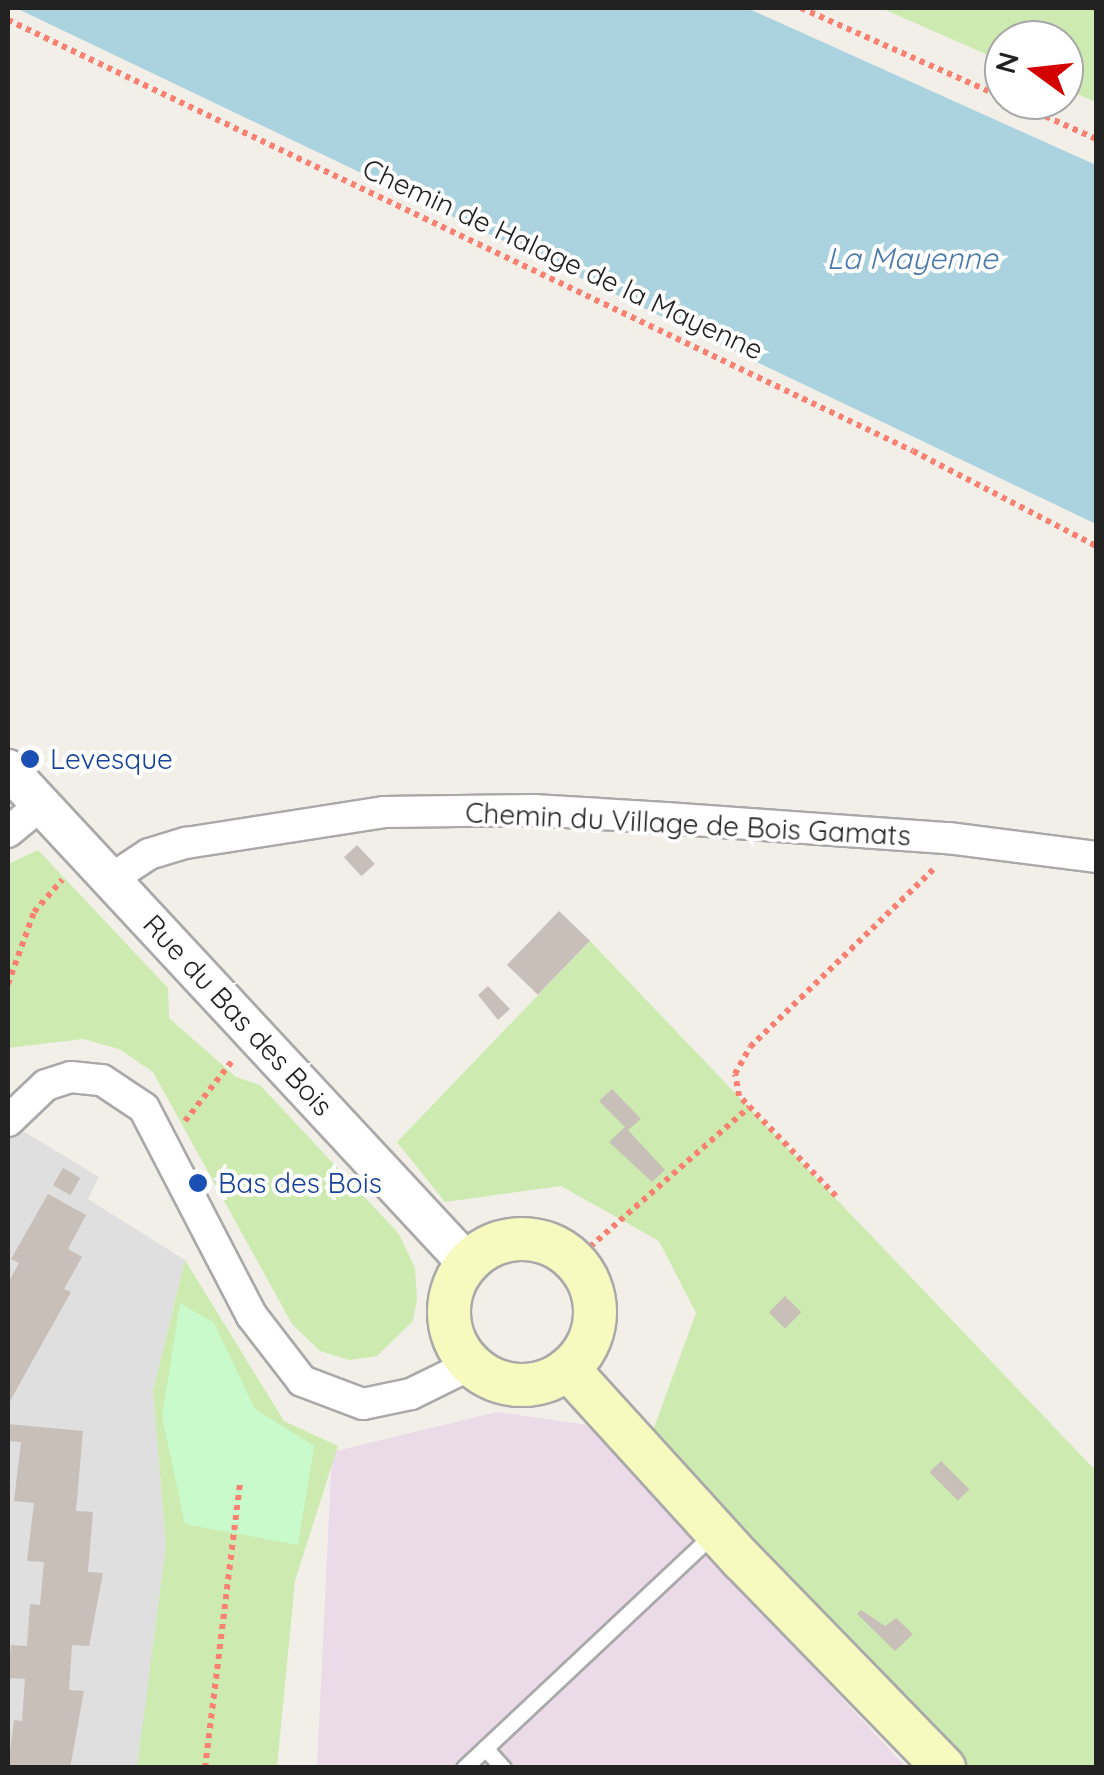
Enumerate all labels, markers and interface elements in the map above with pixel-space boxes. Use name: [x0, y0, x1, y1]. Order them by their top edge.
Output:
north arrow: [984, 20, 1084, 120]
text: N: [987, 48, 1026, 77]
street label: Chemin de Halage de la Mayenne: [357, 151, 769, 367]
water label: La Mayenne: [827, 240, 997, 276]
place label: Levesque: [50, 742, 173, 776]
marker: Levesque: [19, 748, 41, 770]
street label: Chemin du Village de Bois Gamats: [464, 796, 912, 852]
street label: Rue du Bas des Bois: [136, 908, 340, 1122]
place label: Bas des Bois: [218, 1166, 382, 1200]
marker: Bas des Bois: [187, 1172, 209, 1194]

